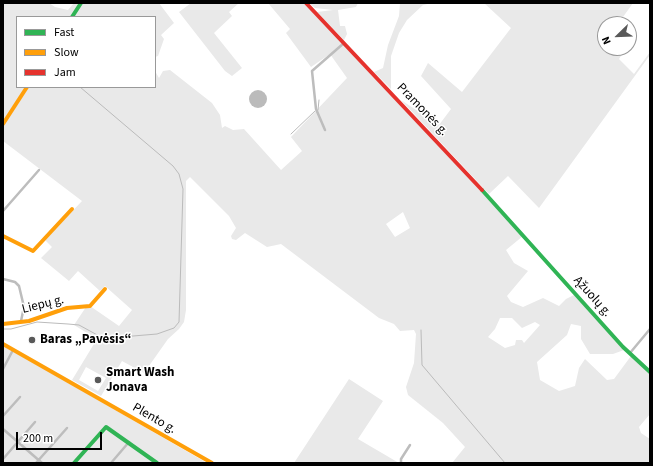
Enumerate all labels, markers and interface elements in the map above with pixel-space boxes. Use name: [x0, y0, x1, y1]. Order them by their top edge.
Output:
legend: [16, 16, 156, 88]
north arrow: [597, 16, 637, 56]
text: Fast: [54, 24, 74, 41]
text: N: [598, 34, 615, 47]
text: Slow: [54, 44, 79, 61]
text: Jam: [54, 64, 76, 81]
street label: Pramonės g.: [393, 80, 451, 140]
street label: Ąžuolų g.: [570, 273, 614, 321]
street label: Liepų g.: [20, 292, 66, 318]
place label: Baras „Pavėsis“: [40, 332, 131, 348]
marker: Baras „Pavėsis“: [27, 335, 37, 345]
place label: Smart Wash Jonava: [106, 365, 174, 396]
marker: Smart Wash Jonava: [93, 375, 103, 385]
street label: Plento g.: [129, 400, 179, 438]
scale bar: [18, 424, 104, 450]
text: 200 m: [23, 430, 53, 447]

